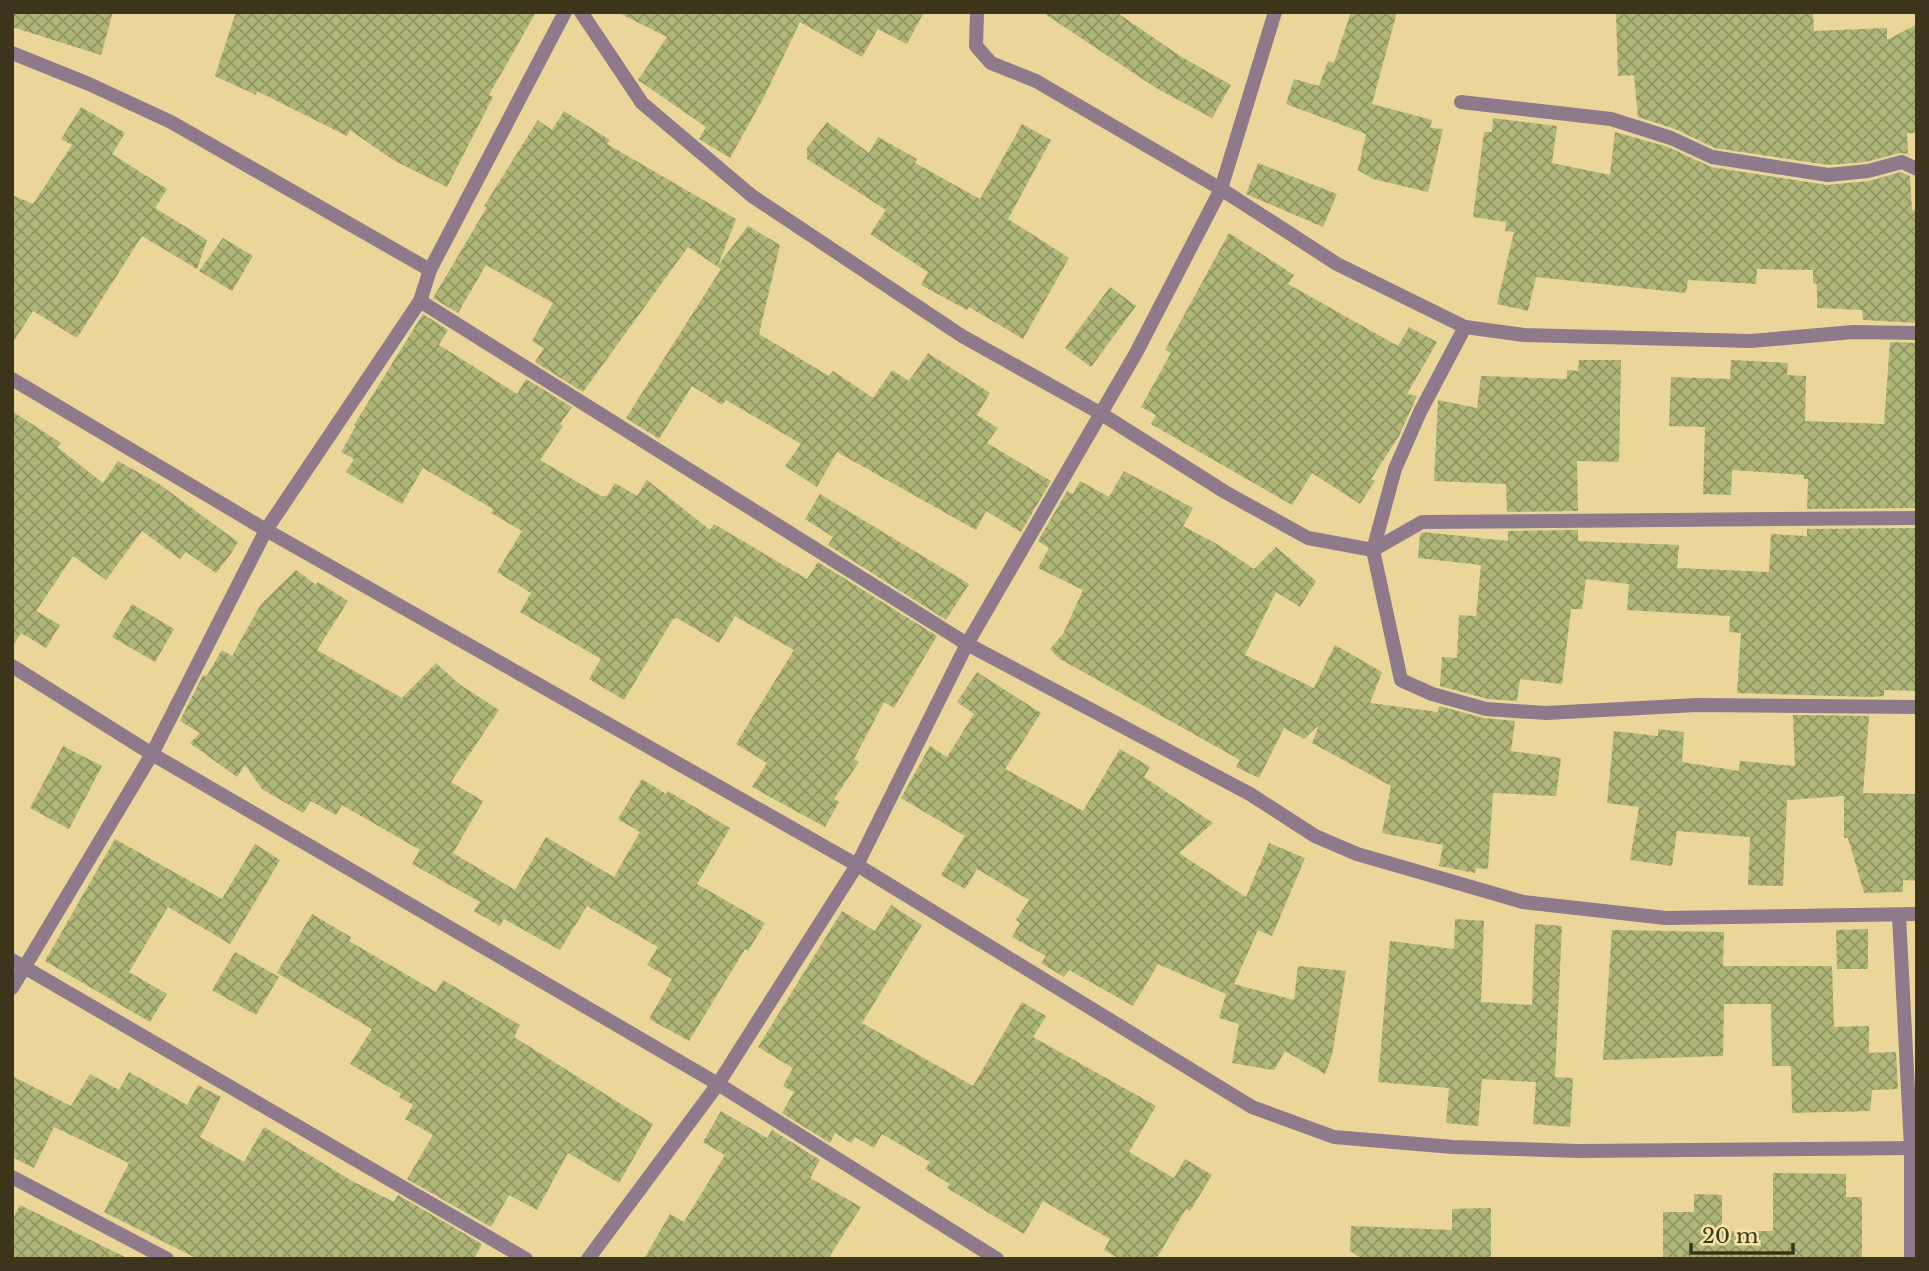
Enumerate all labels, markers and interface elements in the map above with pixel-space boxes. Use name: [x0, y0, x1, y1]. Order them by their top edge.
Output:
scale bar: [1691, 1212, 1792, 1256]
text: 20 m: [1702, 1223, 1759, 1249]

